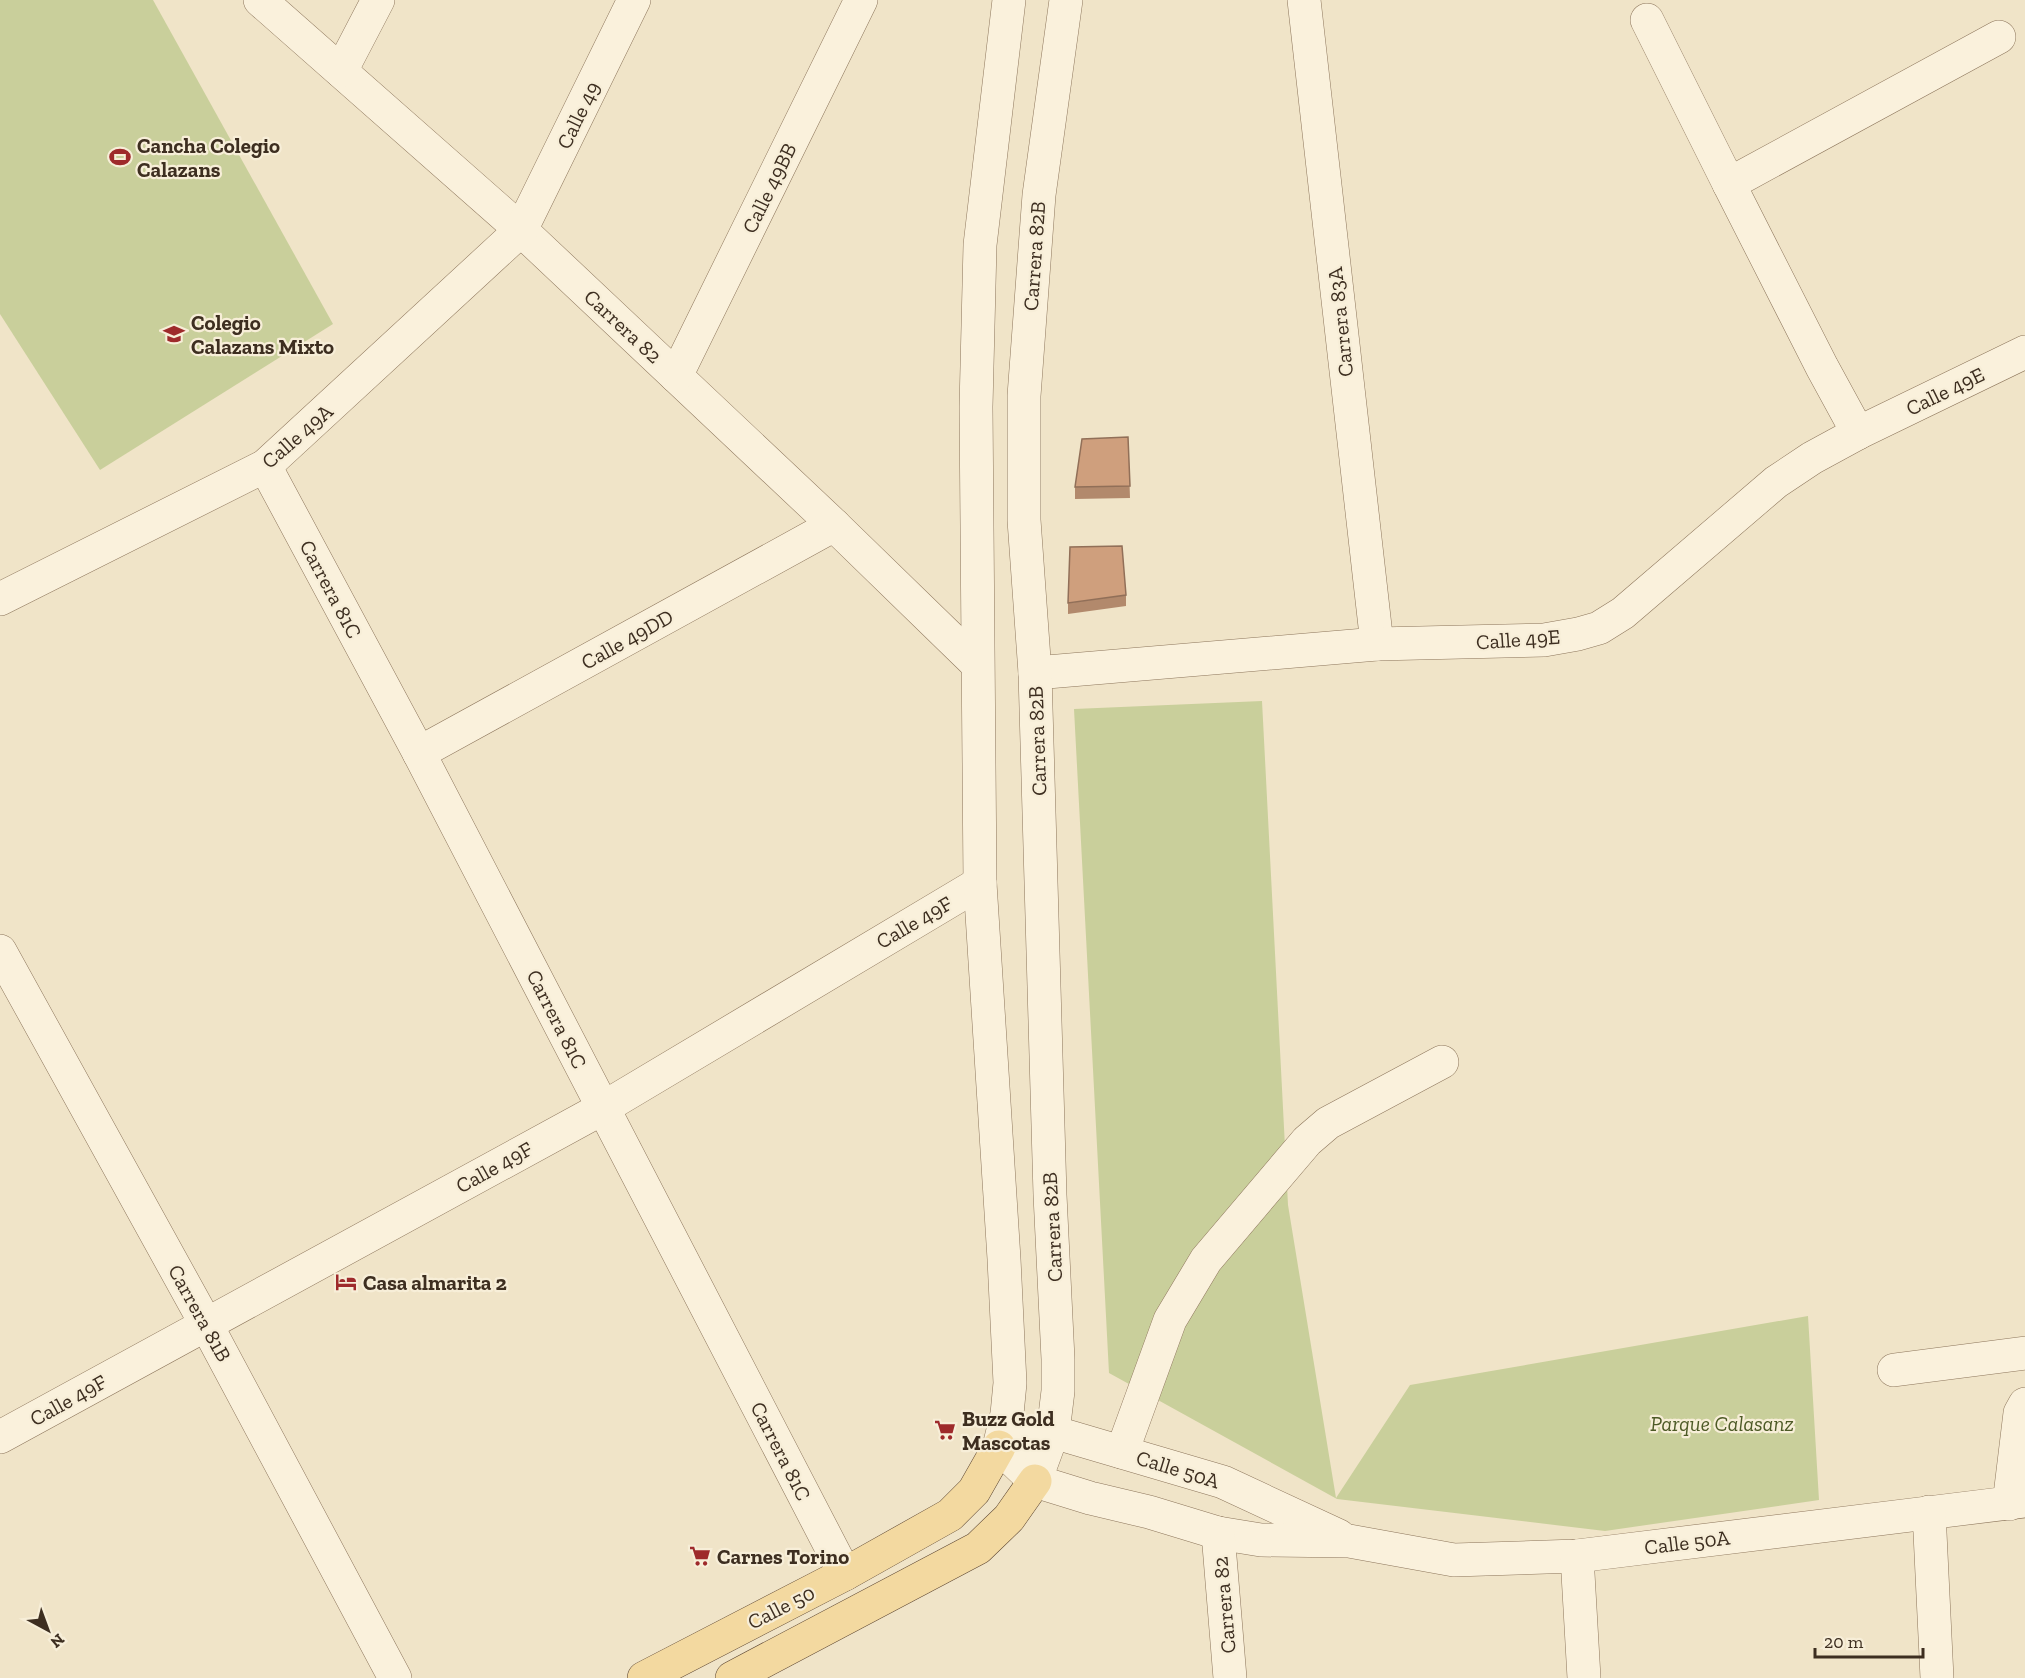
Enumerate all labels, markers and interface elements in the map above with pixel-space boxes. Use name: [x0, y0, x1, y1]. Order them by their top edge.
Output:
street label: Calle 49: [551, 77, 605, 153]
place label: Cancha Colegio Calazans: [137, 133, 280, 182]
street label: Calle 49BB: [736, 139, 802, 237]
sports icon: Cancha Colegio Calazans: [108, 145, 132, 169]
street label: Carrera 82B: [1018, 200, 1050, 312]
street label: Carrera 83A: [1322, 266, 1358, 378]
street label: Carrera 82: [579, 284, 667, 368]
place label: Colegio Calazans Mixto: [191, 310, 334, 359]
school or university icon: Colegio Calazans Mixto: [162, 322, 186, 346]
street label: Calle 49E: [1902, 361, 1988, 421]
street label: Calle 49A: [256, 398, 338, 474]
street label: Carrera 81C: [295, 536, 367, 642]
street label: Calle 49DD: [577, 603, 677, 675]
street label: Calle 49E: [1475, 624, 1561, 654]
street label: Carrera 82B: [1023, 686, 1051, 796]
street label: Calle 49F: [871, 890, 957, 954]
street label: Carrera 81C: [521, 965, 593, 1073]
street label: Calle 49F: [451, 1136, 537, 1198]
street label: Carrera 82B: [1037, 1172, 1067, 1282]
street label: Carrera 81B: [163, 1260, 237, 1366]
hotel icon: Casa almarita 2: [334, 1270, 358, 1294]
place label: Casa almarita 2: [363, 1270, 507, 1295]
street label: Calle 49F: [25, 1369, 111, 1431]
street label: Carrera 81C: [745, 1397, 817, 1505]
place label: Buzz Gold Mascotas: [962, 1406, 1055, 1455]
park label: Parque Calasanz: [1650, 1411, 1794, 1436]
supermarket icon: Buzz Gold Mascotas: [933, 1418, 957, 1442]
street label: Calle 50A: [1133, 1445, 1223, 1494]
street label: Calle 50A: [1643, 1524, 1731, 1560]
supermarket icon: Carnes Torino: [688, 1544, 712, 1568]
place label: Carnes Torino: [717, 1544, 849, 1569]
street label: Carrera 82: [1207, 1556, 1241, 1654]
street label: Calle 50: [743, 1579, 819, 1635]
north arrow: [18, 1600, 78, 1660]
scale bar: [1815, 1621, 1923, 1659]
text: N: [47, 1630, 68, 1652]
text: 20 m: [1824, 1631, 1864, 1653]

